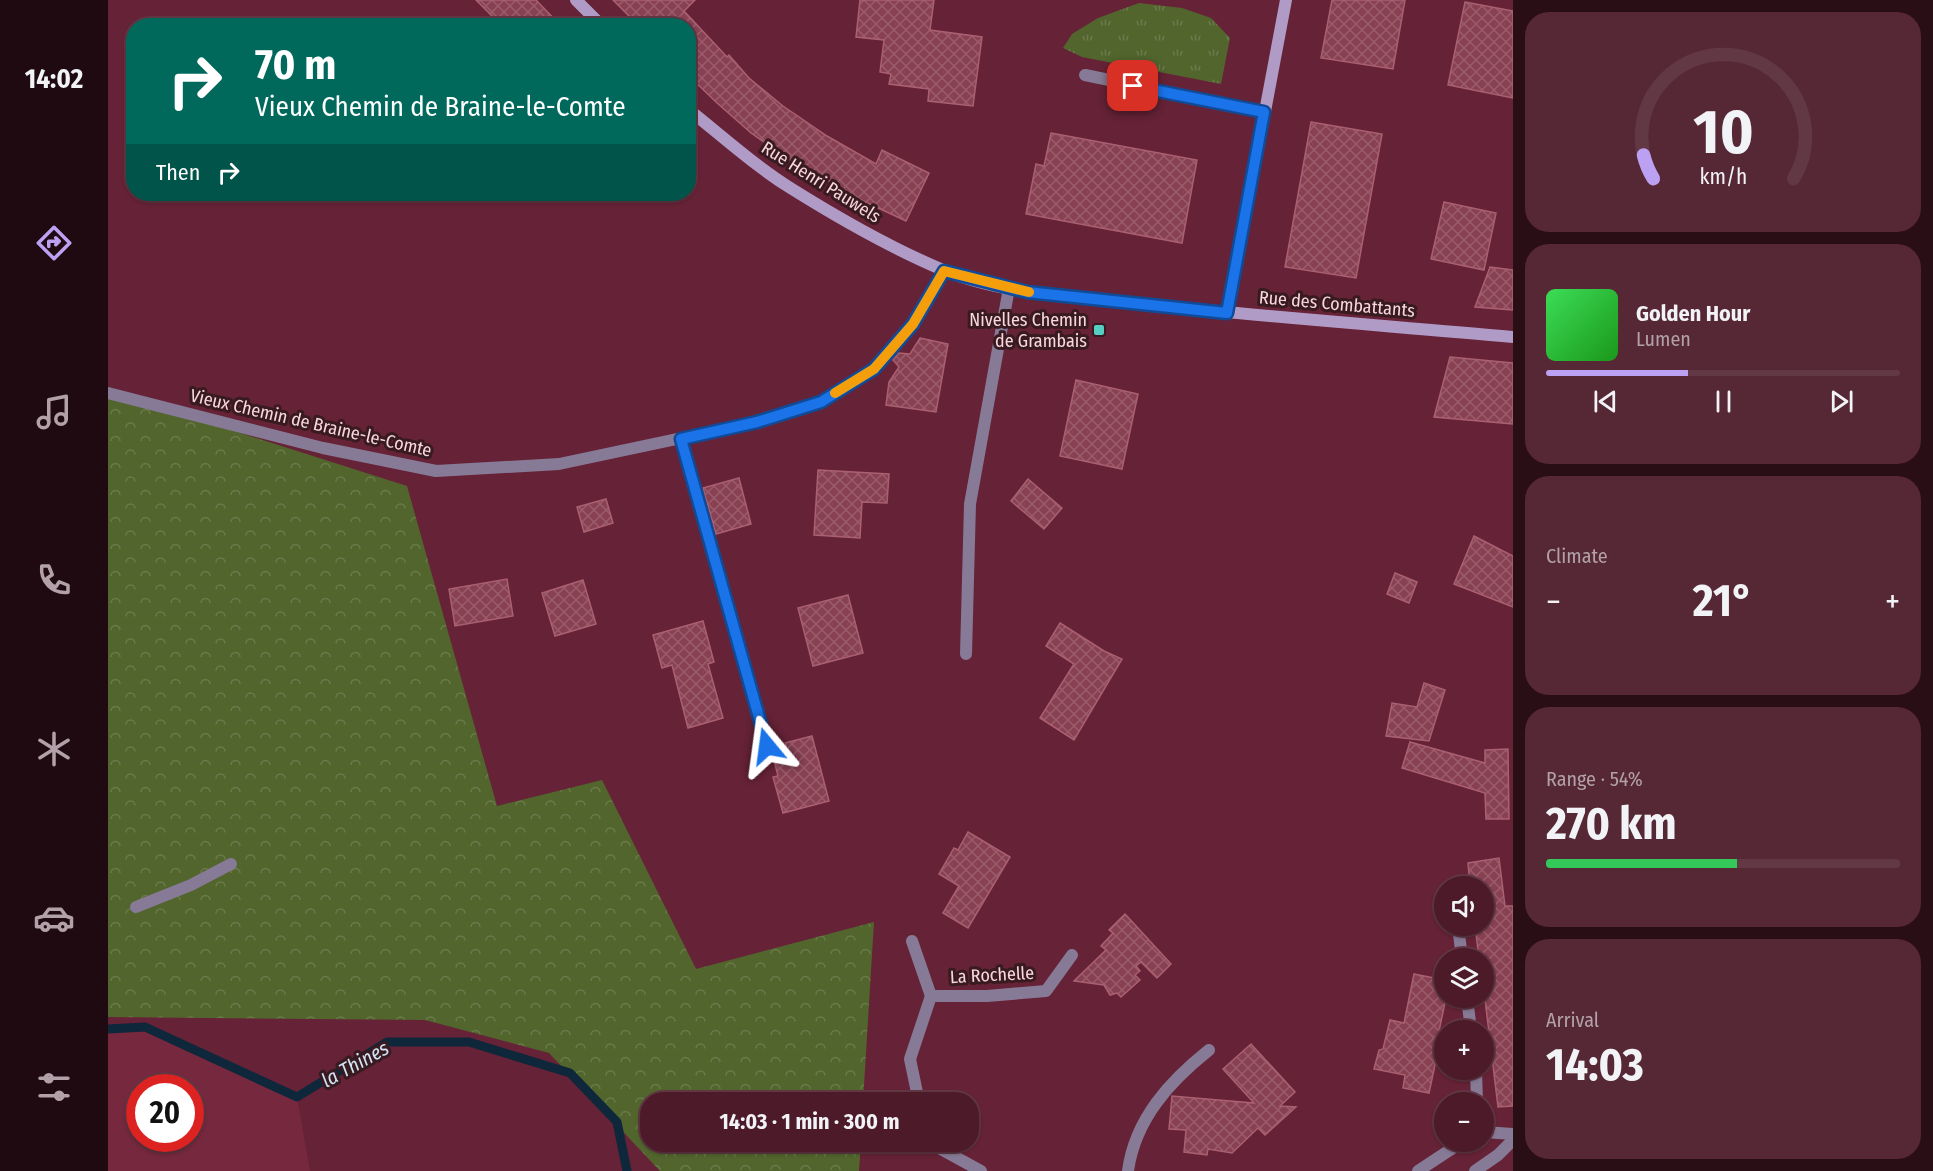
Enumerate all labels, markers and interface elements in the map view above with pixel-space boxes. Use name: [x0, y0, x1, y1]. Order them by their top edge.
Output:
text: 70 m: [255, 40, 336, 90]
icon: right: [156, 42, 234, 120]
pin: [1107, 60, 1158, 111]
text: 14:02: [25, 63, 83, 95]
icon: arrive: [1116, 69, 1149, 102]
text: Vieux Chemin de Braine-le-Comte: [255, 91, 626, 123]
text: 10: [1693, 95, 1753, 170]
street label: Rue Henri Pauwels: [757, 137, 885, 228]
icon: right: [212, 156, 245, 189]
text: Then: [156, 159, 200, 186]
text: km/h: [1699, 164, 1747, 190]
icon: directions: [33, 222, 75, 264]
street label: Rue des Combattants: [1258, 286, 1416, 322]
text: Golden Hour: [1636, 300, 1750, 327]
place label: Nivelles Chemin de Grambais: [969, 309, 1087, 352]
marker: Nivelles Chemin de Grambais: [1092, 323, 1106, 337]
text: Lumen: [1636, 327, 1691, 351]
street label: Vieux Chemin de Braine-le-Comte: [188, 384, 434, 462]
icon: previous: [1589, 385, 1622, 418]
icon: pause: [1707, 385, 1740, 418]
icon: next: [1825, 385, 1858, 418]
icon: music: [33, 391, 75, 433]
text: Climate: [1546, 544, 1608, 568]
icon: phone: [33, 559, 75, 601]
text: 21°: [1693, 574, 1753, 628]
text: −: [1546, 582, 1561, 622]
text: +: [1885, 582, 1900, 622]
position arrow: [735, 714, 799, 778]
icon: climate: [33, 728, 75, 770]
text: Range · 54%: [1546, 767, 1643, 791]
text: 270 km: [1546, 797, 1677, 851]
map controls: [1434, 876, 1494, 1152]
button: sound: [1434, 876, 1494, 936]
icon: car: [33, 897, 75, 939]
button: layers: [1434, 948, 1494, 1008]
street label: La Rochelle: [949, 962, 1035, 988]
text: Arrival: [1546, 1008, 1599, 1032]
button: +: [1434, 1020, 1494, 1080]
water label: la Thines: [317, 1035, 393, 1092]
text: 14:03: [1546, 1038, 1644, 1092]
icon: filters: [33, 1066, 75, 1108]
speed limit sign: 20: [126, 1074, 204, 1152]
button: −: [1434, 1092, 1494, 1152]
text: 14:03 · 1 min · 300 m: [720, 1108, 899, 1135]

